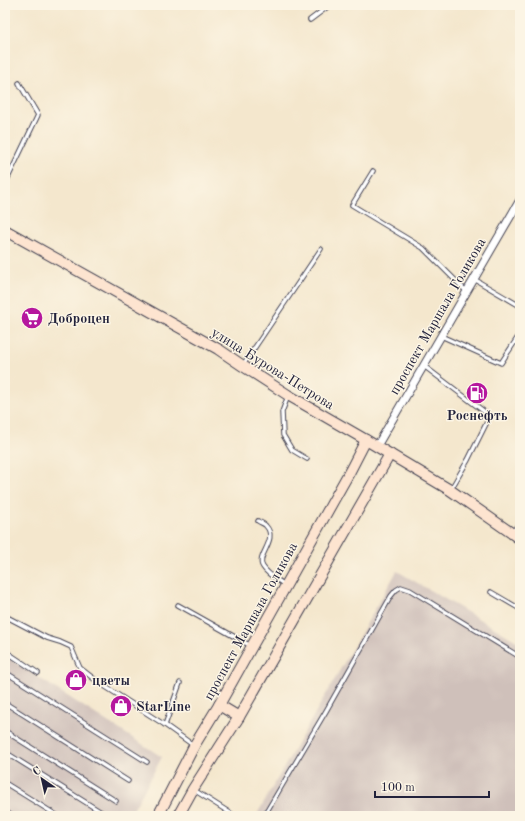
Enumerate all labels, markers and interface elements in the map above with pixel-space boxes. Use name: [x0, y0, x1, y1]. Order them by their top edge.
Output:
street label: проспект Маршала Голикова: [387, 236, 489, 397]
supermarket icon: Доброцен: [19, 305, 45, 331]
place label: Доброцен: [48, 312, 110, 326]
street label: улица Бурова-Петрова: [209, 325, 336, 412]
fuel station icon: Роснефть: [464, 380, 490, 406]
place label: Роснефть: [447, 409, 508, 424]
street label: проспект Маршала Голикова: [202, 540, 300, 703]
shop icon: цветы: [63, 667, 89, 693]
place label: цветы: [92, 674, 131, 688]
shop icon: StarLine: [108, 693, 134, 719]
place label: StarLine: [136, 700, 191, 714]
north arrow: [22, 759, 62, 799]
text: С: [31, 765, 43, 779]
scale bar: [375, 773, 489, 799]
text: 100 m: [381, 782, 415, 794]

